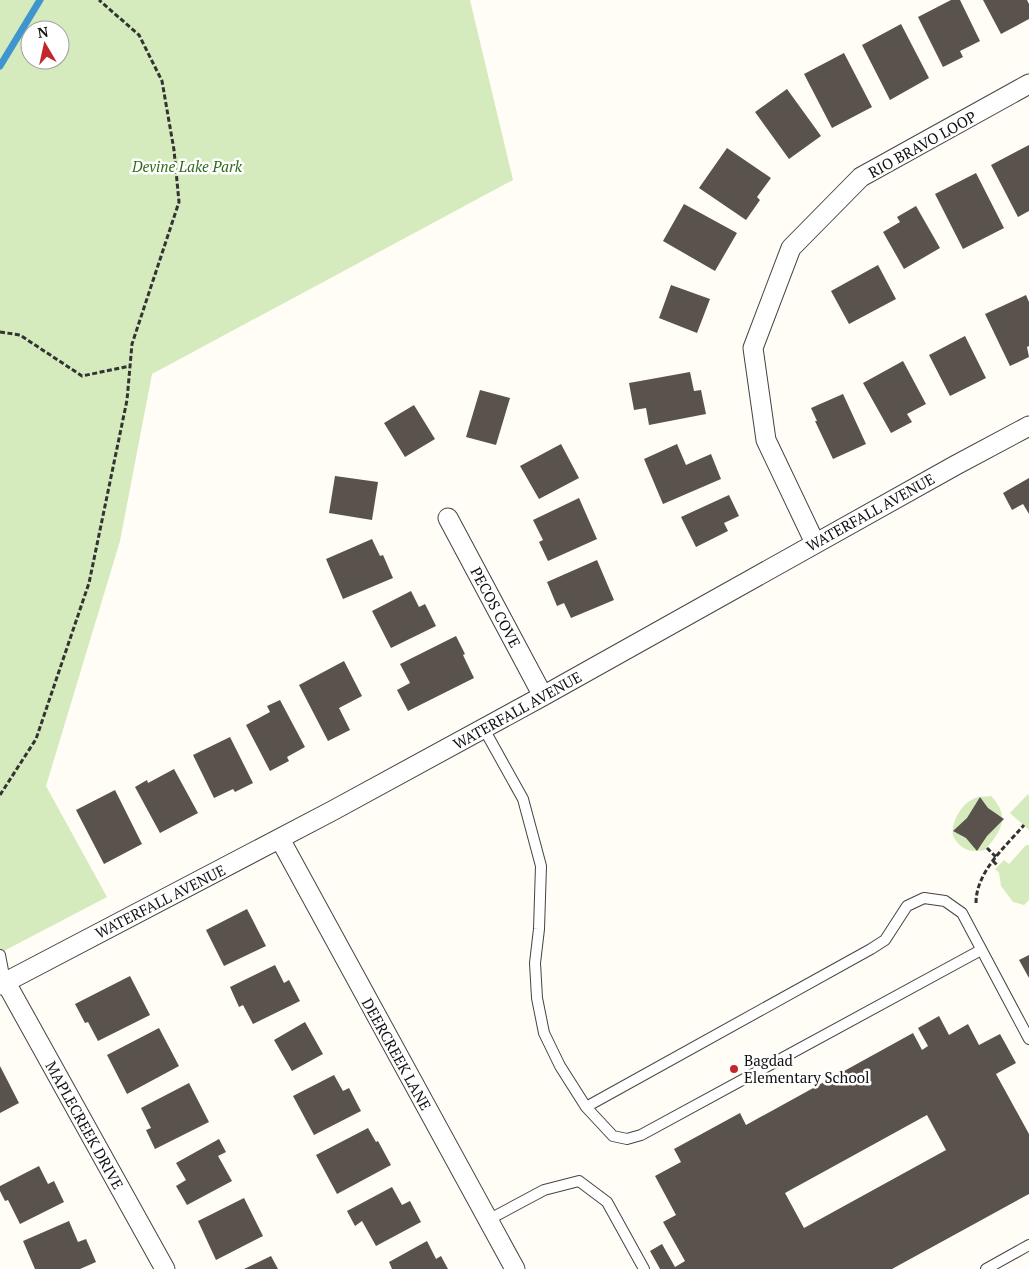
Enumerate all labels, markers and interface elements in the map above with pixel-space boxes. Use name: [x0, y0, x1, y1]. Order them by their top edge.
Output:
north arrow: [20, 20, 70, 70]
text: N: [36, 21, 50, 42]
street label: RIO BRAVO LOOP: [864, 106, 980, 182]
park label: Devine Lake Park: [131, 156, 243, 176]
street label: WATERFALL AVENUE: [802, 468, 938, 556]
street label: PECOS COVE: [466, 563, 526, 651]
street label: WATERFALL AVENUE: [449, 666, 585, 754]
street label: WATERFALL AVENUE: [91, 859, 229, 943]
street label: DEERCREEK LANE: [358, 994, 436, 1114]
place label: Bagdad Elementary School: [744, 1050, 870, 1087]
street label: MAPLECREEK DRIVE: [41, 1057, 129, 1193]
marker: Bagdad Elementary School: [728, 1063, 740, 1075]

